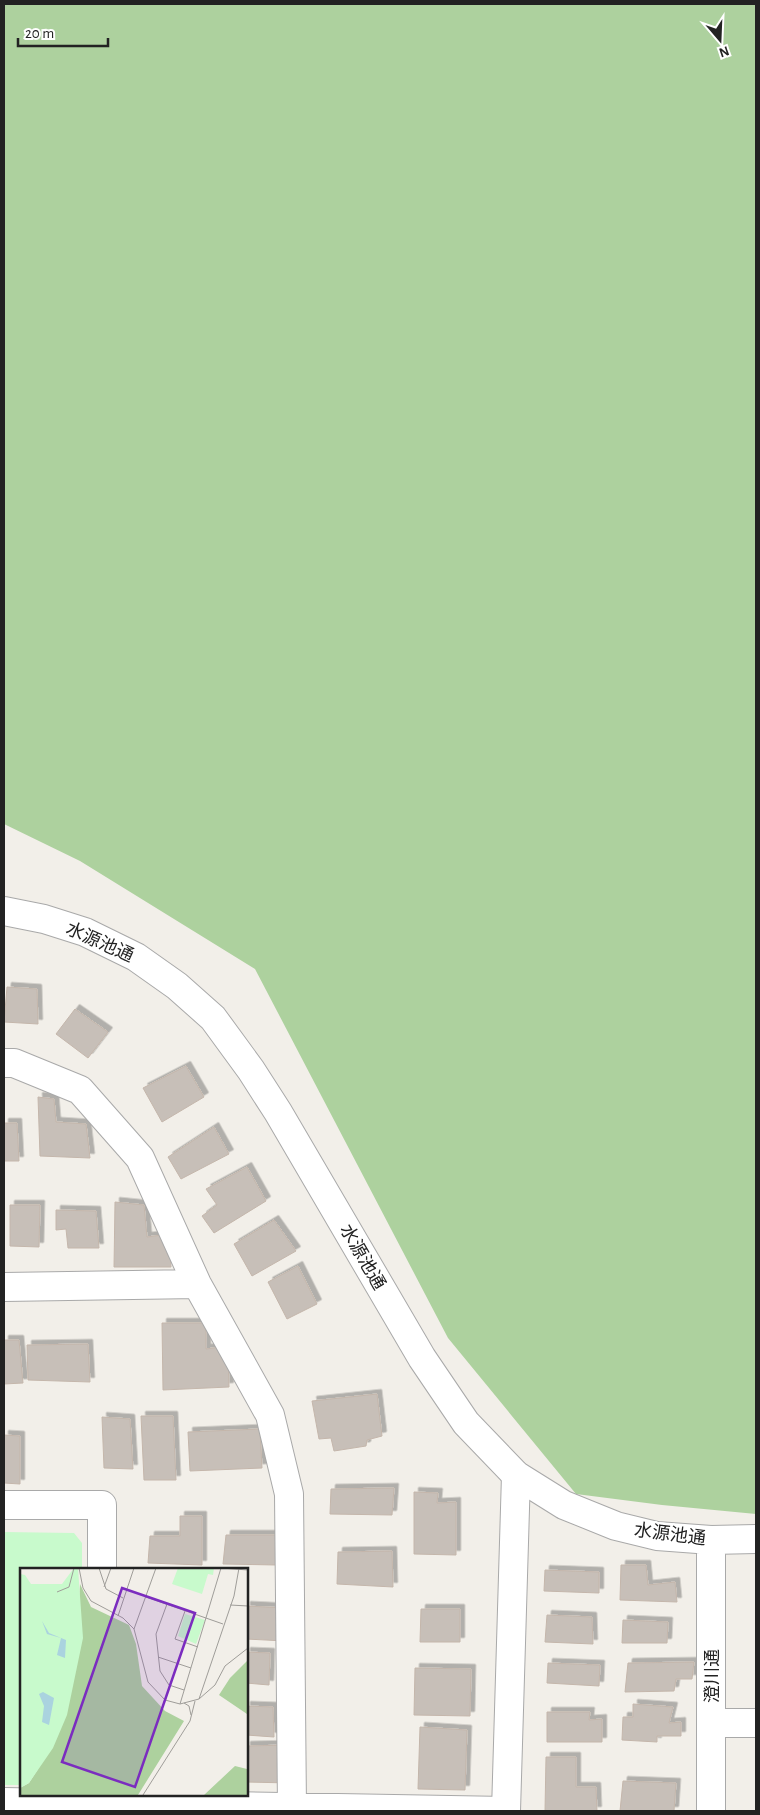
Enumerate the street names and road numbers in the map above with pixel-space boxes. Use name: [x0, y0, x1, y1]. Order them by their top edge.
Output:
street label: 水源池通: [63, 919, 137, 966]
street label: 水源池通: [336, 1221, 389, 1293]
street label: 水源池通: [633, 1521, 707, 1548]
street label: 澄川通: [703, 1649, 722, 1703]

